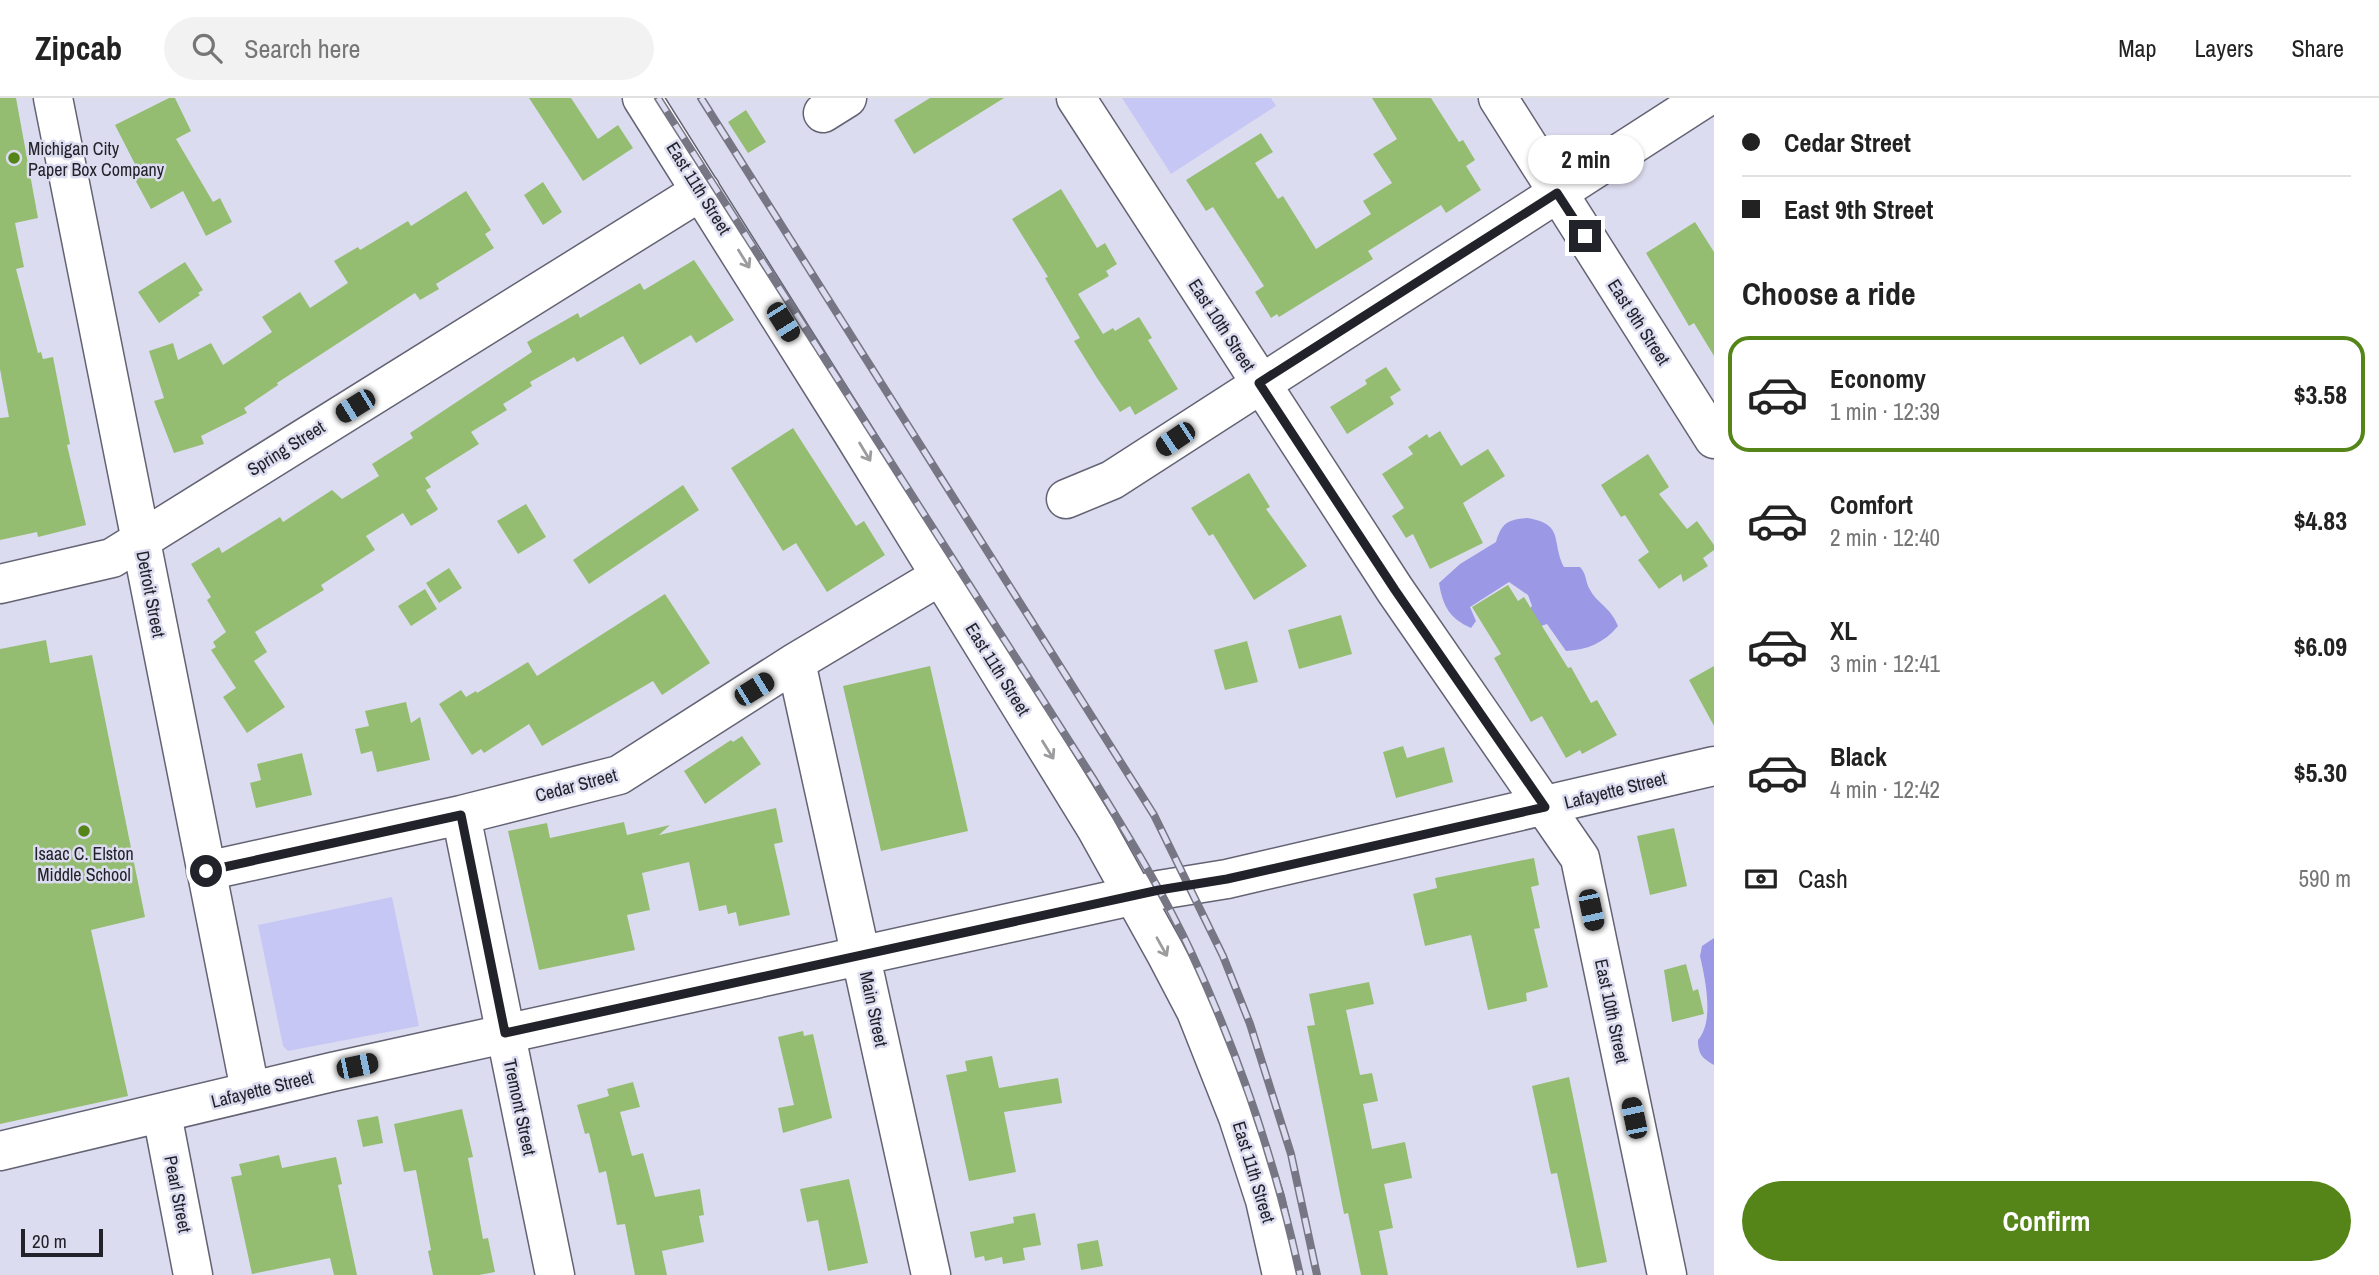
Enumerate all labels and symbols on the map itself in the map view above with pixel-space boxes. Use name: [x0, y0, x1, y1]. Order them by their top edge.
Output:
callout: 2 min: [1527, 135, 1643, 184]
place label: Michigan City Paper Box Company: [28, 136, 165, 182]
street label: East 11th Street: [661, 137, 737, 239]
marker: Michigan City Paper Box Company: [6, 150, 22, 166]
route end: [1569, 220, 1601, 252]
one-way arrow: [737, 249, 751, 269]
street label: East 10th Street: [1183, 274, 1261, 376]
street label: East 9th Street: [1602, 274, 1676, 370]
car: [763, 299, 804, 345]
car: [332, 386, 379, 426]
street label: Spring Street: [242, 414, 330, 482]
car: [1152, 419, 1199, 459]
one-way arrow: [858, 441, 872, 461]
street label: Detroit Street: [130, 549, 172, 639]
street label: East 11th Street: [960, 618, 1036, 720]
car: [731, 669, 778, 709]
one-way arrow: [1040, 740, 1055, 759]
street label: Cedar Street: [532, 762, 620, 808]
street label: Lafayette Street: [1561, 765, 1669, 815]
marker: Isaac C. Elston Middle School: [76, 823, 92, 839]
place label: Isaac C. Elston Middle School: [34, 841, 134, 887]
route start: [190, 855, 222, 887]
car: [1577, 887, 1606, 933]
one-way arrow: [1156, 936, 1169, 957]
street label: East 10th Street: [1589, 957, 1635, 1065]
street label: Main Street: [854, 969, 894, 1049]
car: [335, 1051, 380, 1081]
street label: Tremont Street: [498, 1057, 542, 1157]
street label: Lafayette Street: [208, 1064, 316, 1114]
car: [1620, 1095, 1649, 1141]
street label: East 11th Street: [1227, 1118, 1281, 1226]
street label: Pearl Street: [158, 1153, 198, 1235]
scale bar: [21, 1226, 103, 1258]

